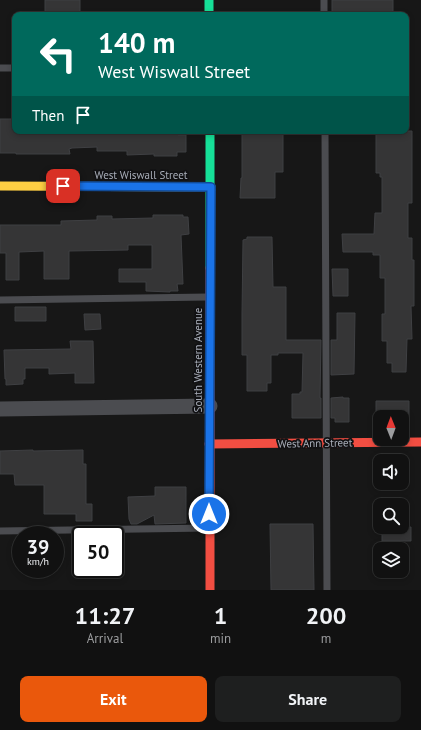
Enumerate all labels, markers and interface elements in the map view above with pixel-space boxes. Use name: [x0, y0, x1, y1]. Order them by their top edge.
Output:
text: 140 m: [98, 24, 175, 61]
icon: left: [32, 28, 84, 80]
text: West Wiswall Street: [98, 60, 250, 83]
icon: arrive: [72, 104, 94, 126]
text: Then: [32, 106, 64, 125]
street label: West Wiswall Street: [94, 168, 188, 182]
pin: [46, 169, 80, 203]
icon: arrive: [52, 175, 74, 197]
street label: South Western Avenue: [191, 307, 205, 412]
north arrow: [373, 410, 409, 446]
map controls: [373, 410, 409, 578]
street label: West Ann Street: [278, 435, 353, 451]
button: sound: [373, 454, 409, 490]
position arrow: [188, 493, 230, 535]
button: search: [373, 498, 409, 534]
speed limit sign: 50: [72, 526, 124, 578]
text: 39: [27, 534, 49, 560]
button: layers: [373, 542, 409, 578]
text: km/h: [27, 555, 49, 568]
text: 11:27: [75, 600, 135, 631]
text: 1: [214, 600, 227, 631]
text: 200: [306, 600, 346, 631]
text: Arrival: [87, 630, 123, 647]
text: min: [210, 630, 231, 647]
text: m: [321, 630, 331, 647]
button: Exit: [20, 676, 207, 722]
button: Share: [215, 676, 401, 722]

